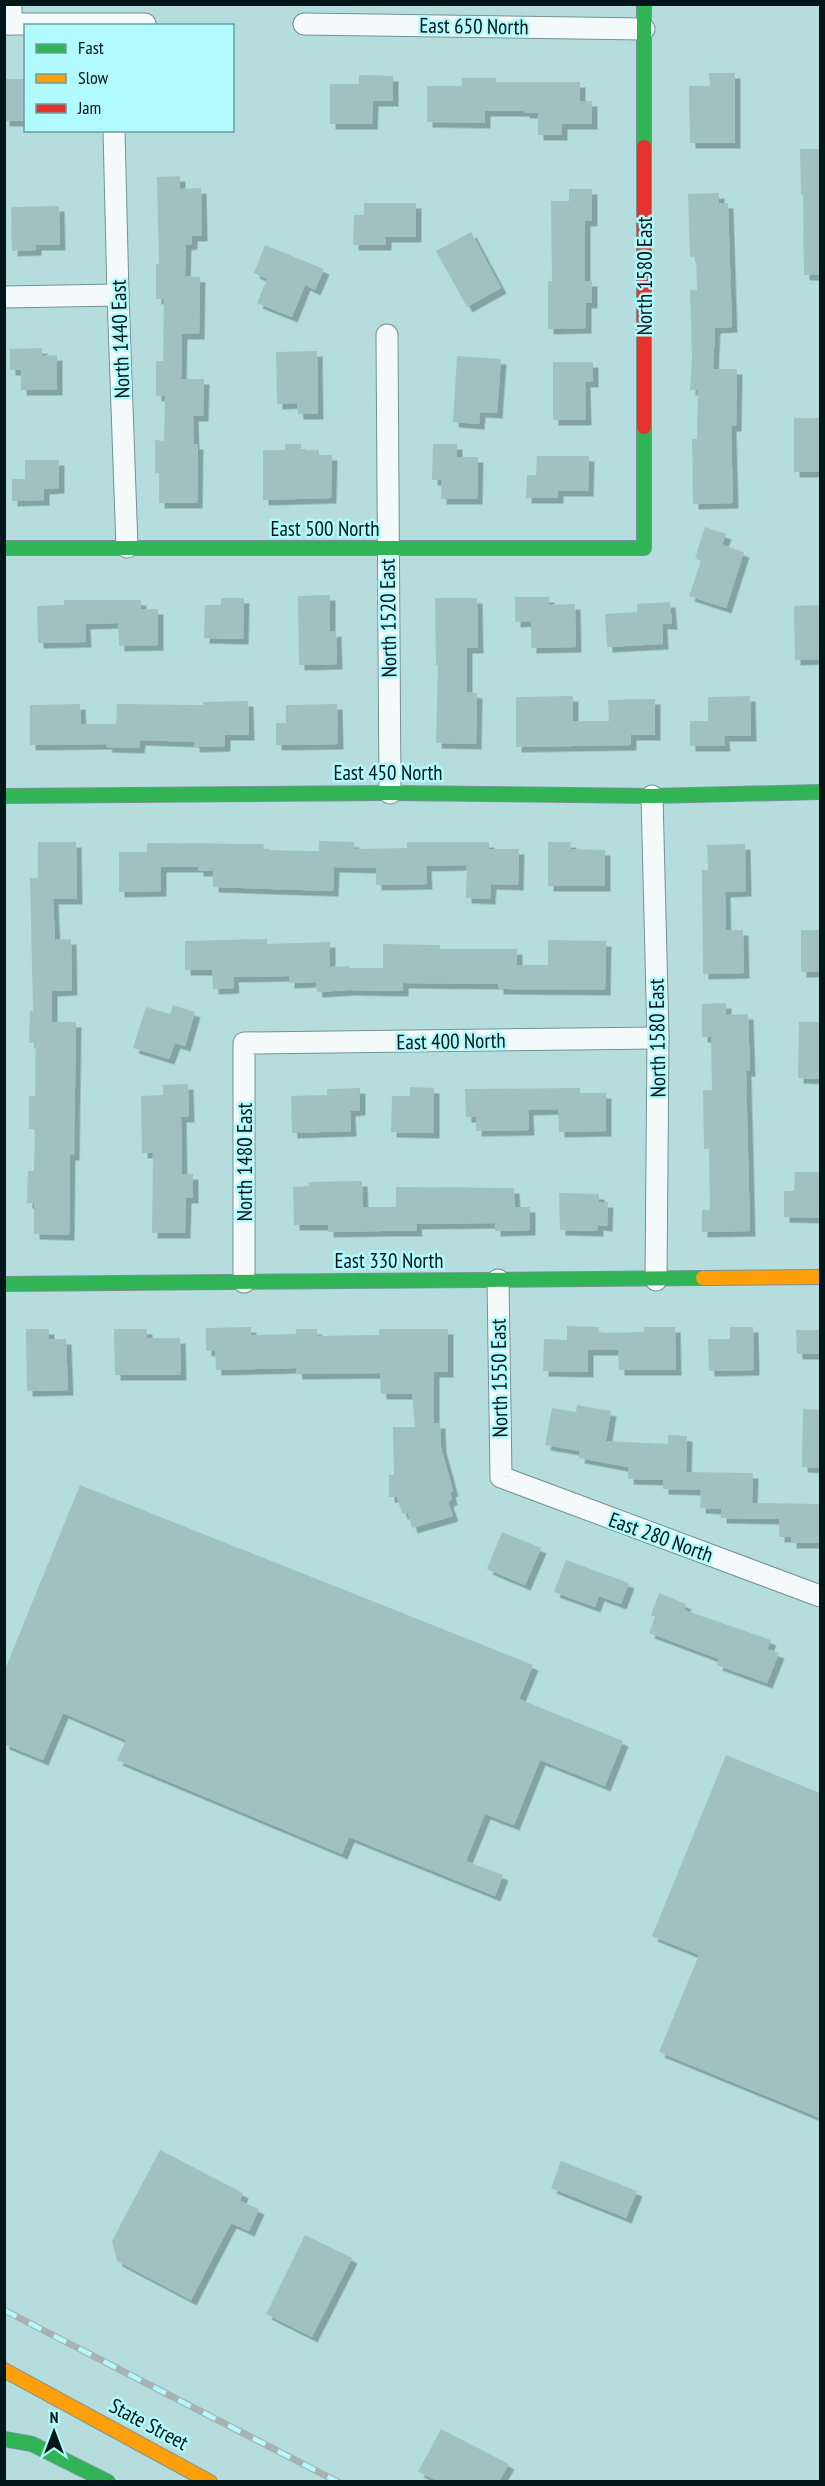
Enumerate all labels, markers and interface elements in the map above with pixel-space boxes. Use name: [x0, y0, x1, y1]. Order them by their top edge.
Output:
street label: East 650 North: [419, 12, 529, 40]
legend: [24, 24, 234, 132]
text: Fast: [78, 36, 104, 59]
text: Slow: [78, 66, 109, 89]
text: Jam: [77, 96, 101, 119]
street label: North 1580 East: [631, 216, 658, 335]
street label: North 1440 East: [104, 279, 136, 399]
street label: East 500 North: [270, 515, 380, 542]
street label: North 1520 East: [373, 558, 403, 678]
street label: East 450 North: [333, 759, 443, 786]
street label: North 1580 East: [642, 978, 672, 1098]
street label: East 400 North: [396, 1027, 506, 1055]
street label: North 1480 East: [231, 1102, 258, 1221]
street label: East 330 North: [334, 1247, 444, 1274]
street label: North 1550 East: [484, 1318, 514, 1438]
street label: East 280 North: [605, 1506, 717, 1568]
street label: State Street: [105, 2392, 193, 2456]
north arrow: [24, 2402, 84, 2462]
text: N: [50, 2407, 58, 2427]

